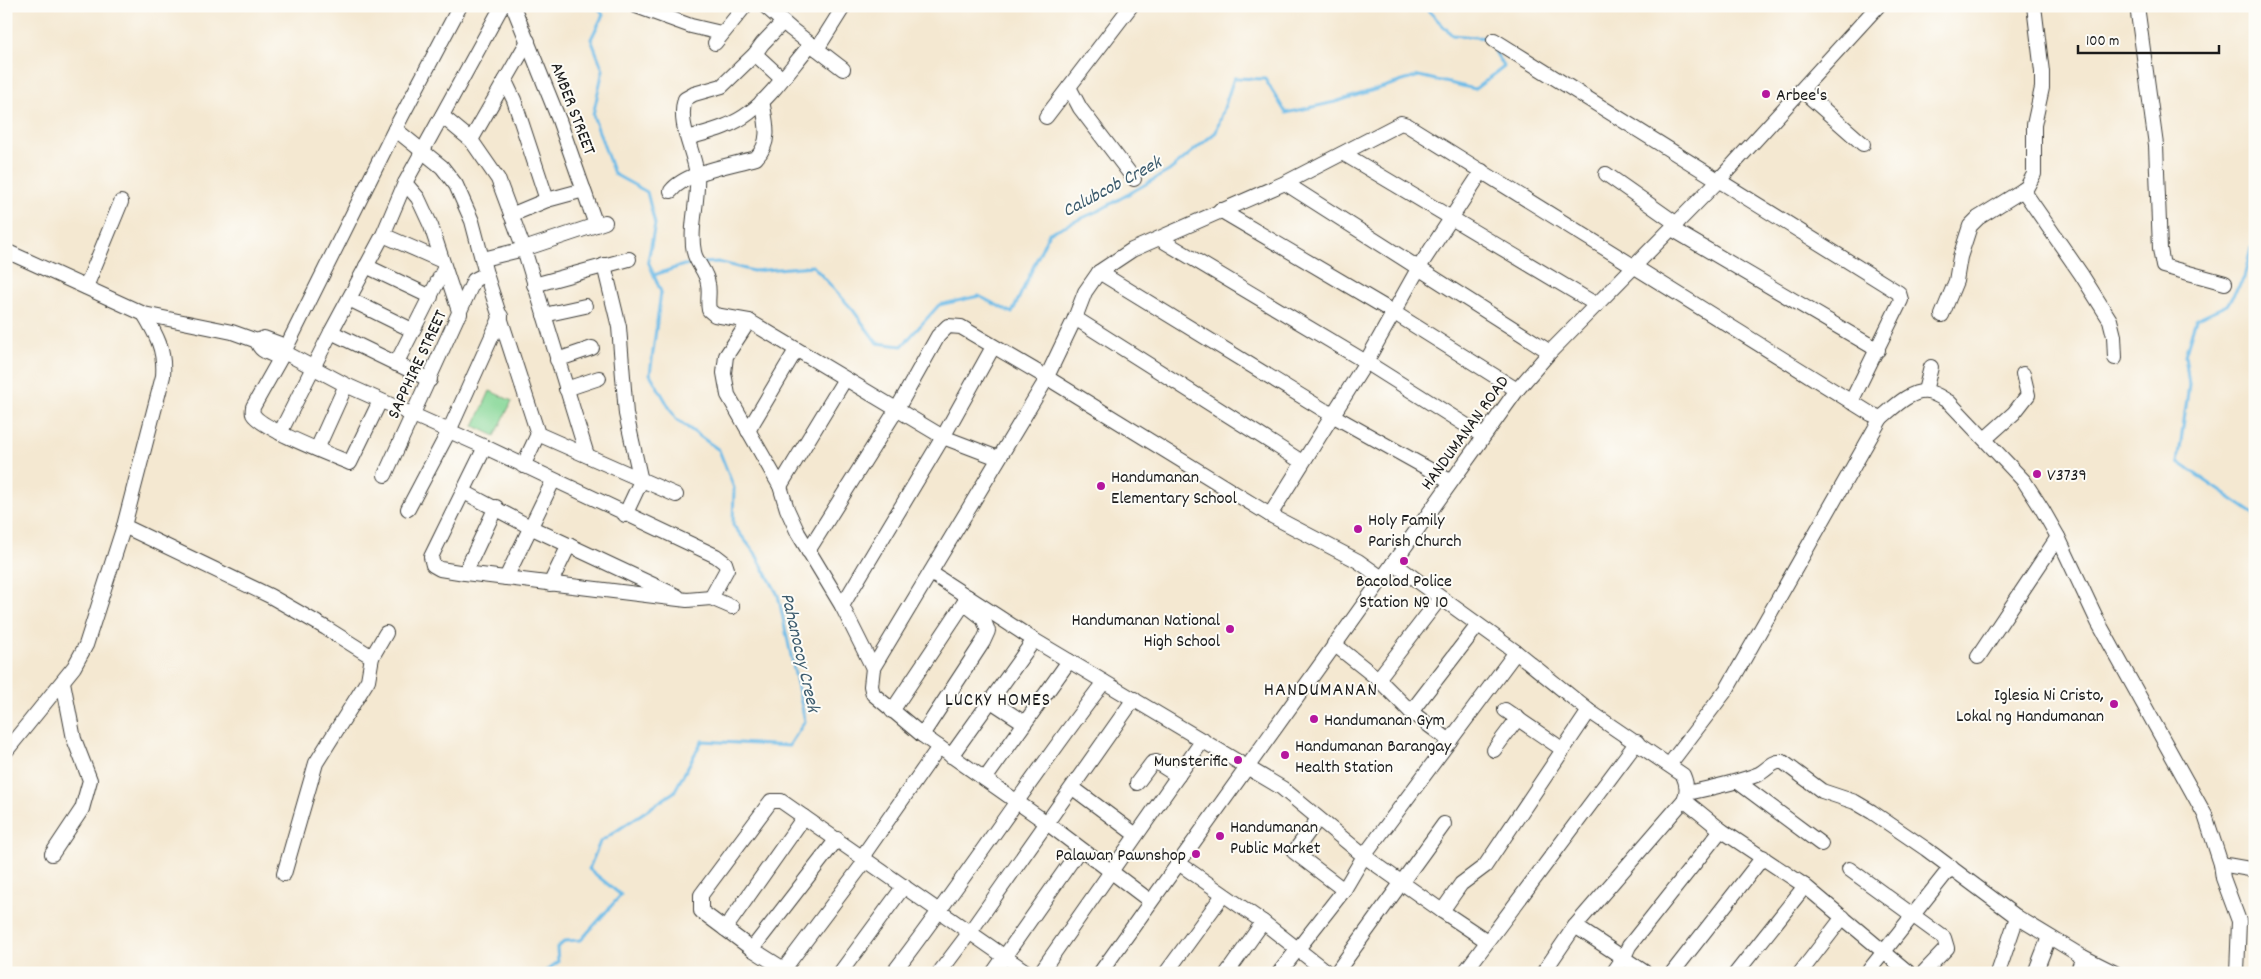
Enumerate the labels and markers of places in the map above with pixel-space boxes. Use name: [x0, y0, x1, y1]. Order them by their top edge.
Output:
place label: Arbee's: [1776, 84, 1827, 109]
marker: Arbee's: [1760, 88, 1772, 100]
place label: V3739: [2047, 464, 2087, 489]
place label: Handumanan Elementary School: [1111, 466, 1238, 512]
marker: V3739: [2031, 468, 2043, 480]
marker: Handumanan Elementary School: [1095, 480, 1107, 492]
place label: Holy Family Parish Church: [1368, 509, 1462, 555]
marker: Holy Family Parish Church: [1352, 523, 1364, 535]
marker: Bacolod Police Station № 10: [1398, 555, 1410, 567]
place label: Bacolod Police Station № 10: [1356, 570, 1452, 616]
place label: Handumanan National High School: [1072, 609, 1221, 655]
marker: Handumanan National High School: [1224, 623, 1236, 635]
place label: Iglesia Ni Cristo, Lokal ng Handumanan: [1956, 684, 2104, 730]
marker: Iglesia Ni Cristo, Lokal ng Handumanan: [2108, 698, 2120, 710]
place label: Handumanan Gym: [1324, 709, 1445, 734]
marker: Handumanan Gym: [1308, 713, 1320, 725]
place label: Handumanan Barangay Health Station: [1295, 735, 1452, 781]
marker: Handumanan Barangay Health Station: [1279, 749, 1291, 761]
place label: Munsterific: [1154, 750, 1228, 775]
marker: Munsterific: [1232, 754, 1244, 766]
place label: Handumanan Public Market: [1230, 816, 1321, 862]
marker: Handumanan Public Market: [1214, 830, 1226, 842]
place label: Palawan Pawnshop: [1056, 844, 1186, 869]
marker: Palawan Pawnshop: [1190, 848, 1202, 860]

